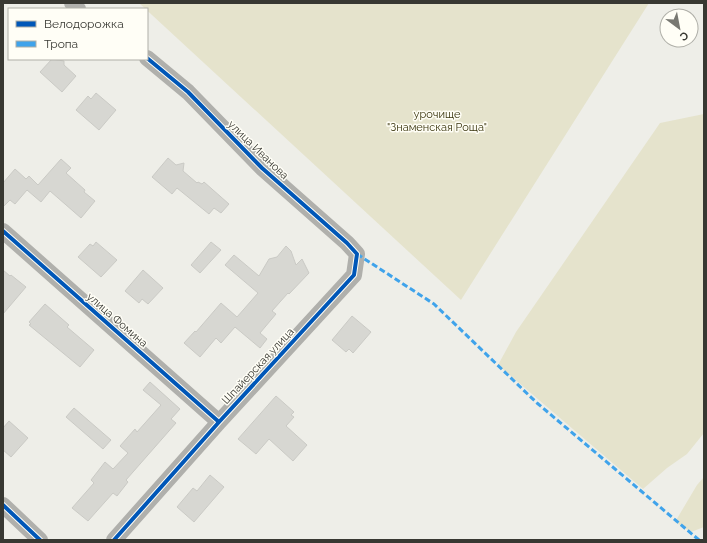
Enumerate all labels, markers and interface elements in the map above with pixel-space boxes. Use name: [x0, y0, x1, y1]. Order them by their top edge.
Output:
legend: [8, 8, 148, 60]
north arrow: [659, 8, 699, 48]
text: Велодорожка: [44, 17, 124, 31]
text: С: [677, 29, 691, 44]
text: Тропа: [44, 37, 78, 51]
park label: урочище "Знаменская Роща": [387, 108, 487, 134]
street label: улица Иванова: [225, 118, 291, 182]
street label: улица Фомина: [84, 290, 150, 350]
street label: Шпайерская улица: [219, 325, 297, 407]

